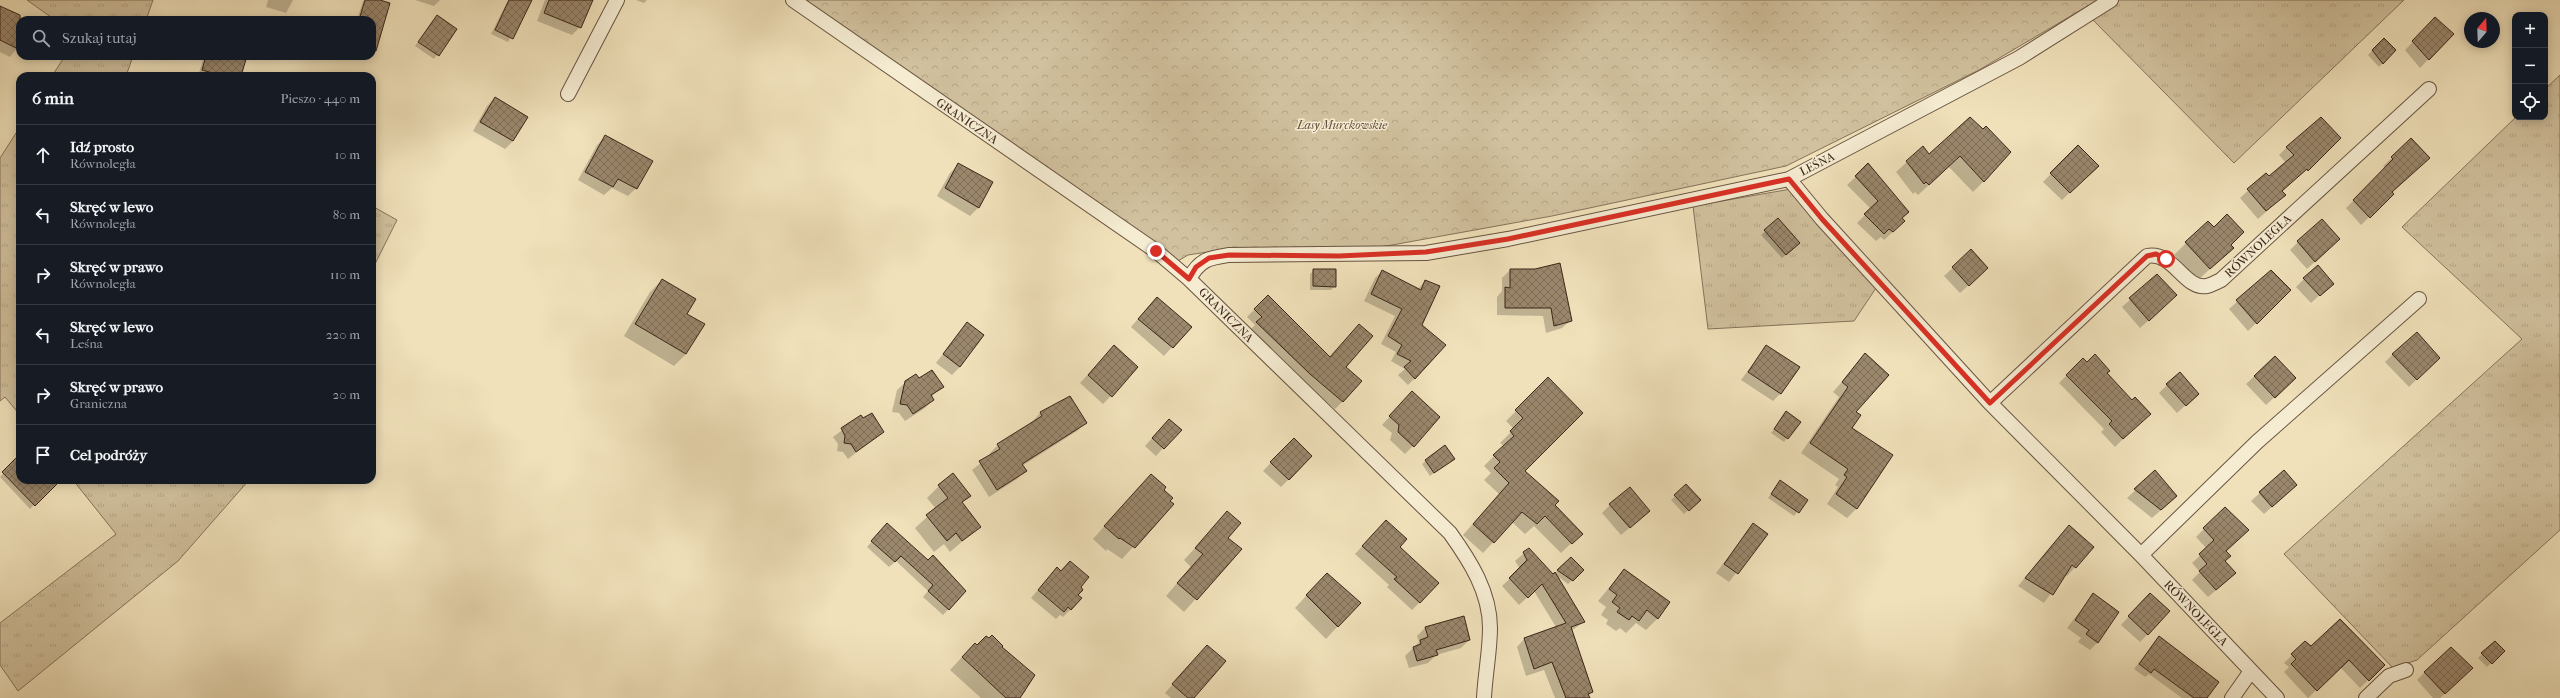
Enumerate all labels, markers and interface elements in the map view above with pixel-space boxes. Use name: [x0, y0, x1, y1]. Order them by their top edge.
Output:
north arrow: [2464, 12, 2500, 48]
map controls: [2512, 12, 2548, 120]
button: +: [2512, 12, 2548, 48]
search box: [16, 16, 376, 60]
icon: search: [30, 27, 52, 49]
text: Szukaj tutaj: [62, 29, 136, 47]
button: −: [2512, 48, 2548, 84]
button: locate: [2512, 84, 2548, 120]
text: 6 min: [32, 88, 74, 108]
text: Pieszo · 440 m: [280, 91, 360, 106]
street label: GRANICZNA: [933, 95, 1001, 147]
park label: Lasy Murckowskie: [1296, 118, 1388, 132]
text: Idź prosto: [70, 138, 134, 156]
icon: ahead: [32, 144, 54, 166]
text: 10 m: [335, 147, 360, 162]
street label: LEŚNA: [1797, 148, 1837, 179]
text: Równoległa: [70, 156, 136, 171]
text: Skręć w lewo: [70, 198, 153, 216]
icon: left: [32, 204, 54, 226]
text: 80 m: [333, 207, 360, 222]
street label: RÓWNOLEGŁA: [2221, 211, 2294, 280]
text: Równoległa: [70, 216, 136, 231]
route end: [1147, 242, 1165, 260]
route start: [2157, 250, 2175, 268]
text: Skręć w prawo: [70, 258, 163, 276]
icon: right: [32, 264, 54, 286]
text: 110 m: [330, 267, 360, 282]
text: Równoległa: [70, 276, 136, 291]
street label: GRANICZNA: [1196, 285, 1256, 345]
text: Skręć w lewo: [70, 318, 153, 336]
icon: left: [32, 324, 54, 346]
text: 220 m: [326, 327, 360, 342]
text: Leśna: [70, 336, 103, 351]
text: Skręć w prawo: [70, 378, 163, 396]
icon: right: [32, 384, 54, 406]
text: 20 m: [333, 387, 360, 402]
text: Graniczna: [70, 396, 127, 411]
icon: arrive: [32, 444, 54, 466]
text: Cel podróży: [70, 446, 147, 464]
street label: RÓWNOLEGŁA: [2161, 577, 2232, 649]

